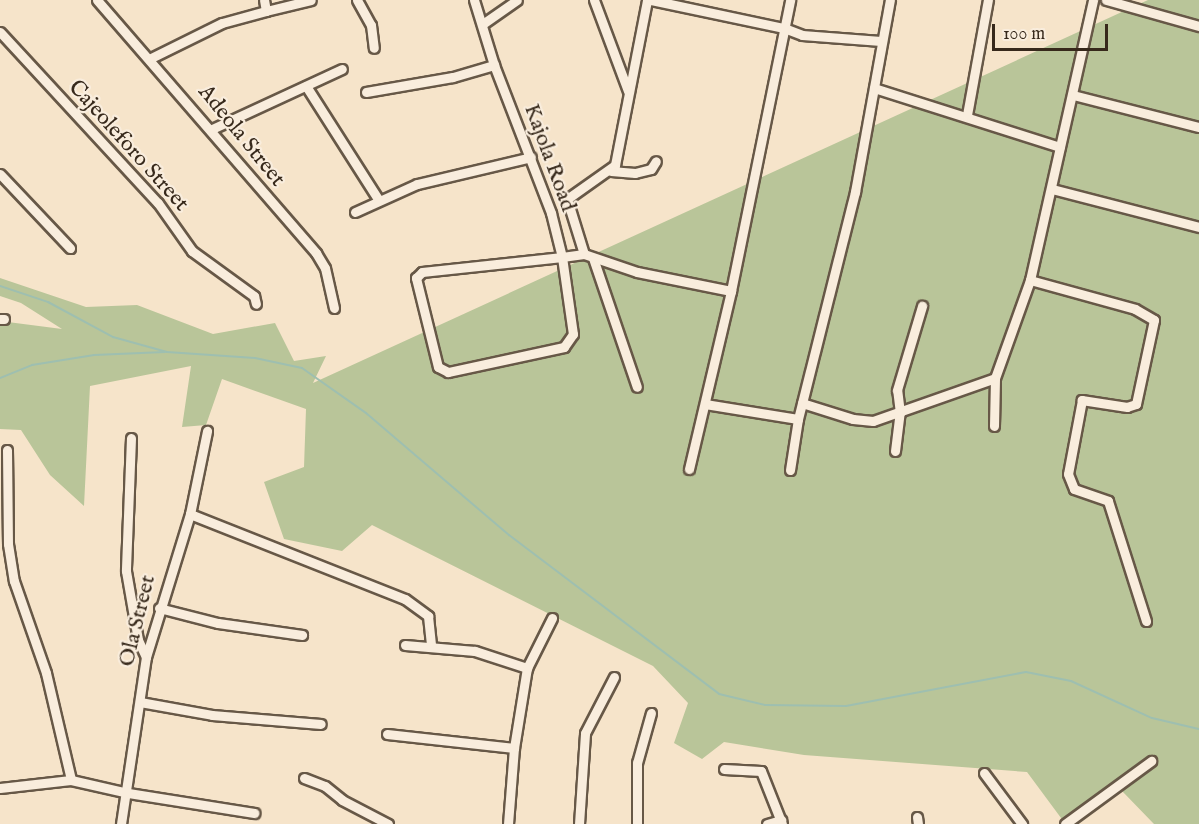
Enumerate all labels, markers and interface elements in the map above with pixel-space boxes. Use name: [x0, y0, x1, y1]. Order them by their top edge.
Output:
scale bar: [995, 12, 1110, 50]
text: 100 m: [1003, 23, 1045, 46]
street label: Cajeoleforo Street: [62, 75, 194, 217]
street label: Adeola Street: [192, 80, 290, 192]
street label: Kajola Road: [517, 101, 581, 215]
street label: Ola Street: [114, 573, 162, 669]

